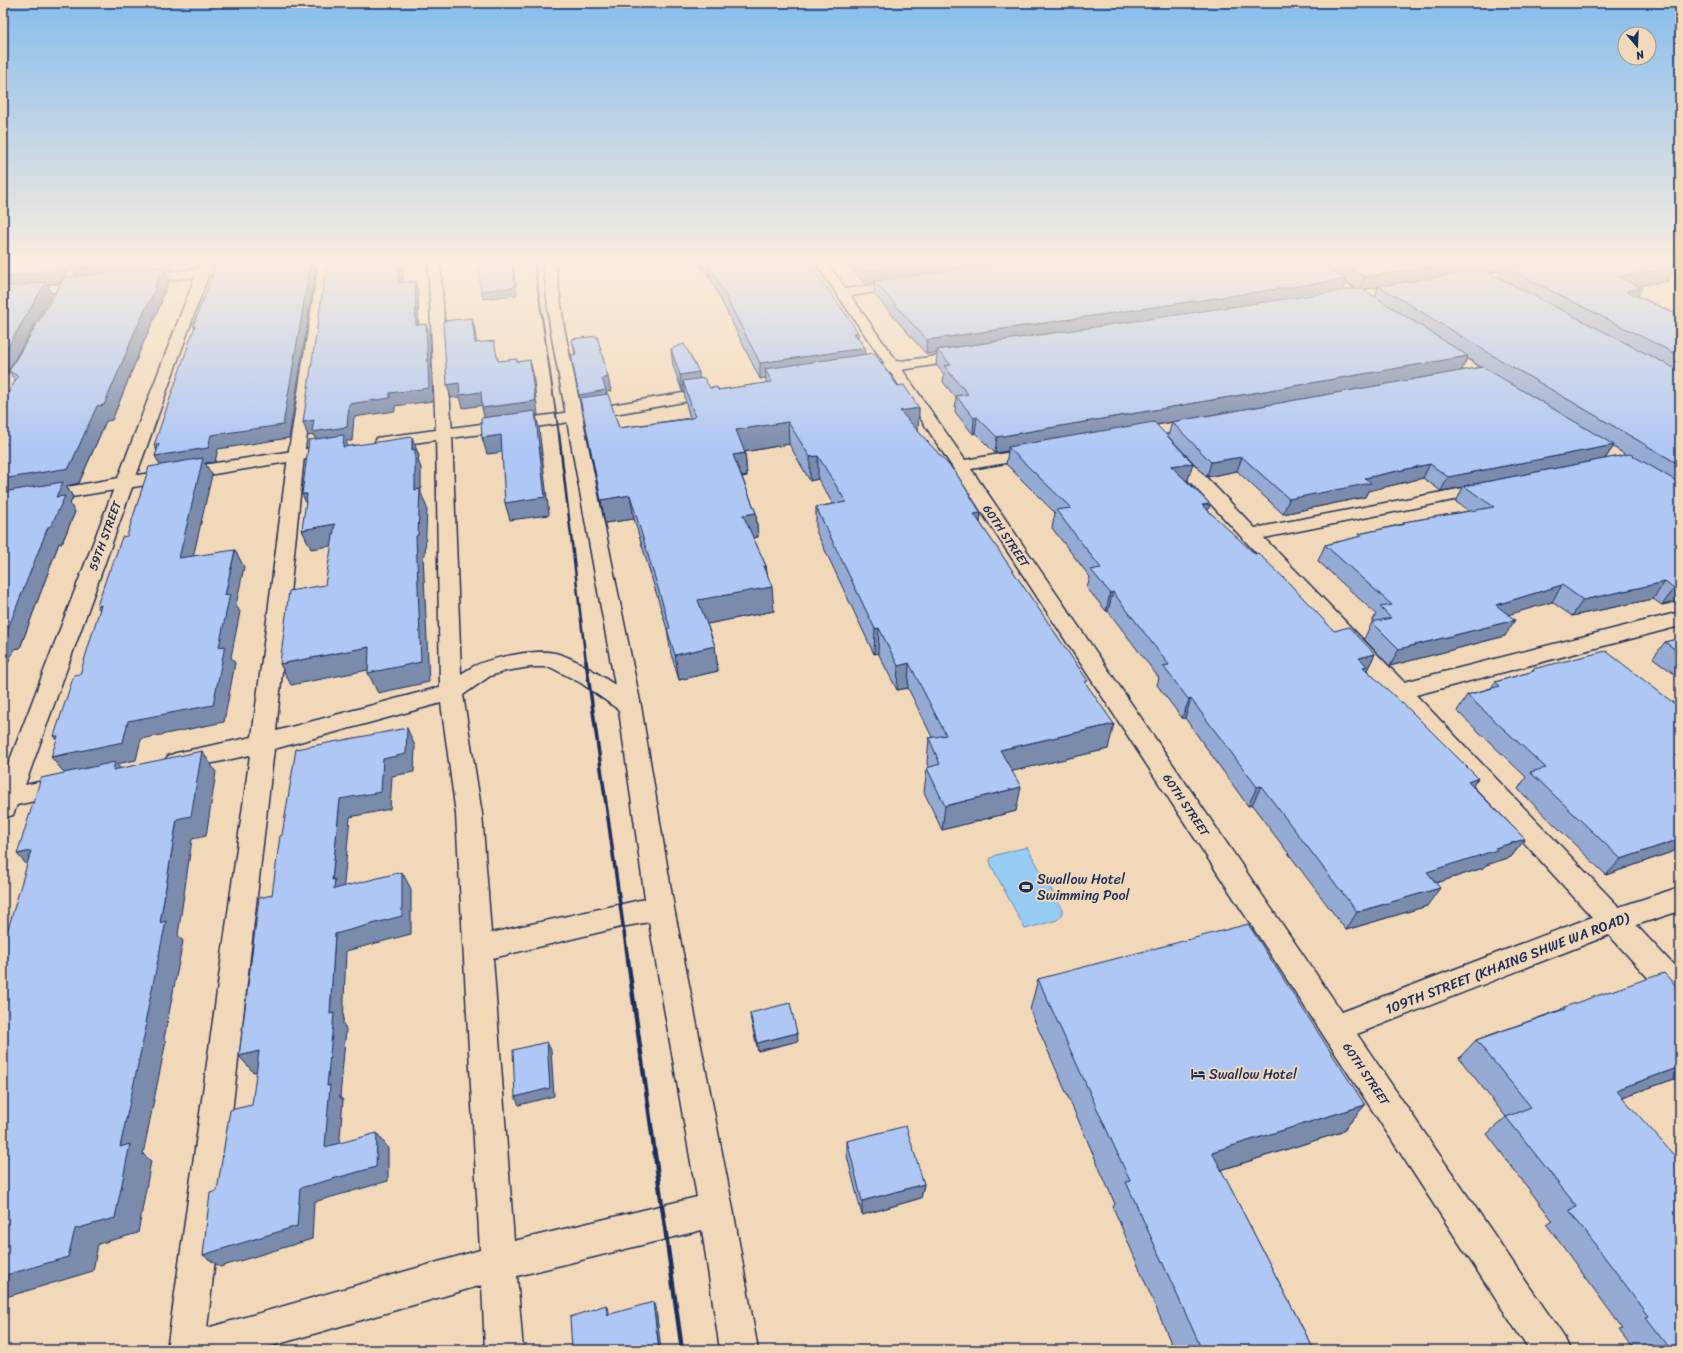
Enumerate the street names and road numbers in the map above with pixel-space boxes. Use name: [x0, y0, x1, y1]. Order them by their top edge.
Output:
street label: 59TH STREET: [82, 497, 128, 574]
street label: 60TH STREET: [977, 500, 1036, 573]
street label: 60TH STREET: [1157, 769, 1216, 842]
street label: 109TH STREET (KHAING SHWE WA ROAD): [1382, 905, 1634, 1022]
street label: 60TH STREET: [1337, 1038, 1396, 1111]

